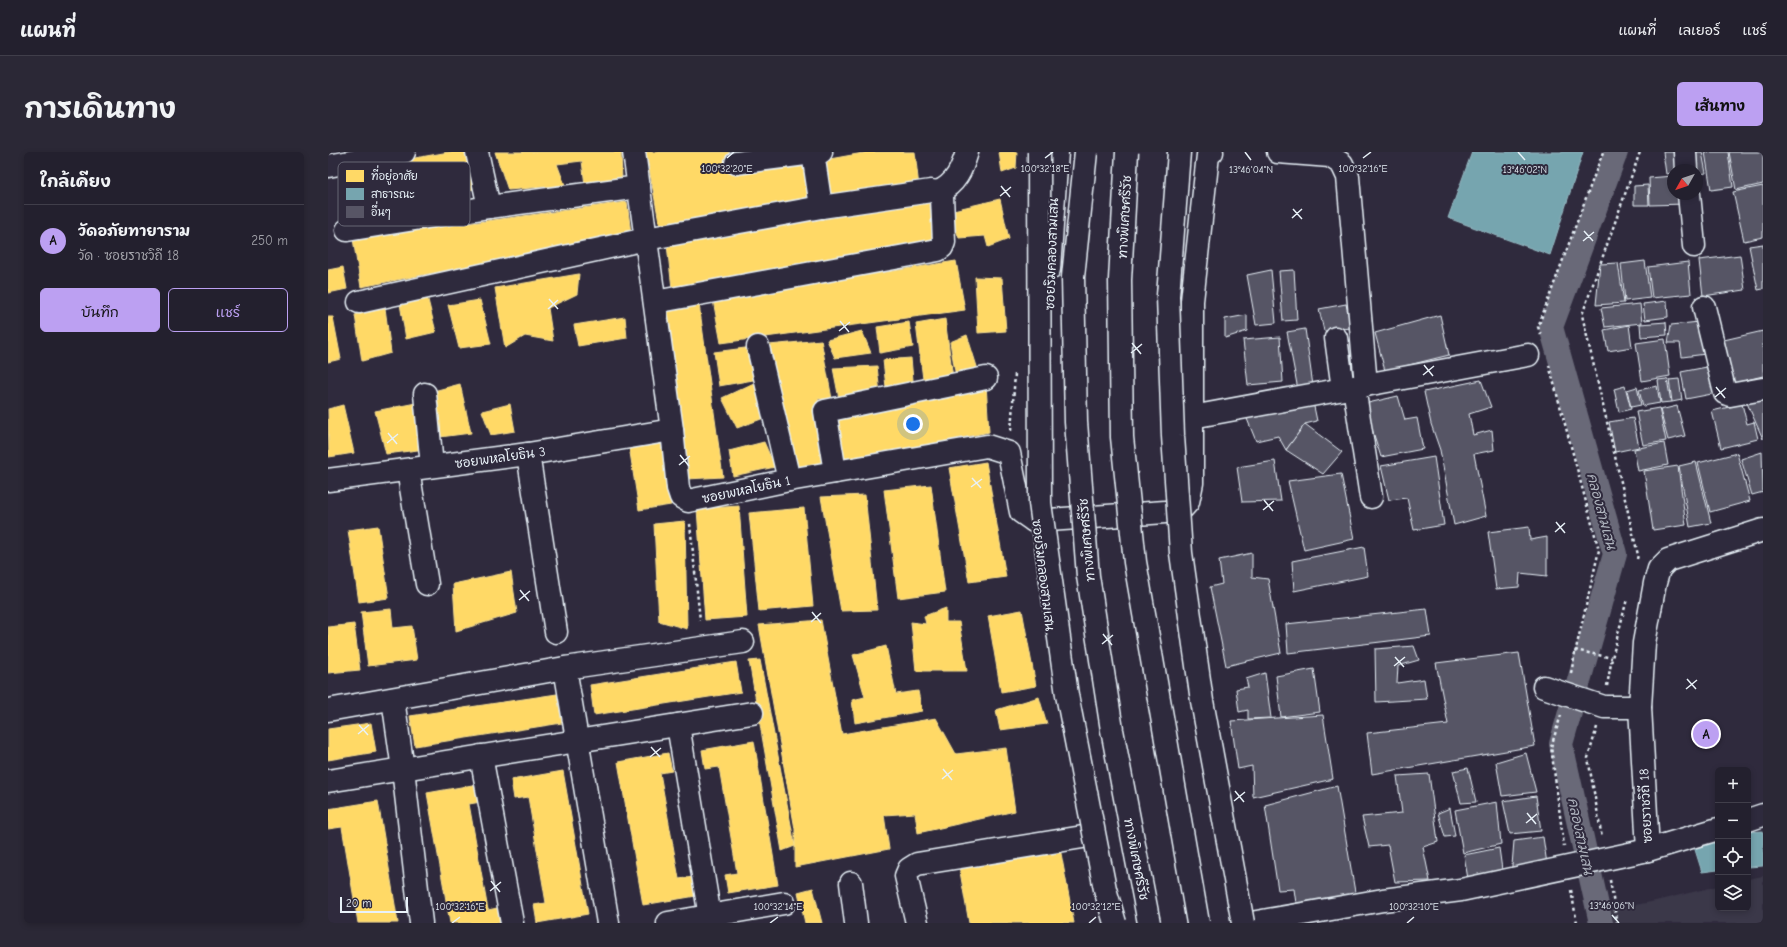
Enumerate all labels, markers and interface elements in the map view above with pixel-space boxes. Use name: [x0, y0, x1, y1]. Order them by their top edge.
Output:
text: แผนที่: [20, 20, 76, 42]
text: แผนที่: [1618, 22, 1656, 39]
text: เลเยอร์: [1678, 22, 1720, 39]
text: แชร์: [1742, 22, 1767, 39]
button: เส้นทาง: [1677, 82, 1763, 126]
text: การเดินทาง: [24, 93, 176, 125]
legend: [338, 162, 470, 226]
text: 100°32'20"E: [702, 163, 752, 175]
text: 100°32'18"E: [1021, 163, 1069, 175]
text: 100°32'16"E: [1338, 163, 1388, 175]
text: 13°46'04"N: [1229, 164, 1273, 176]
text: 13°46'02"N: [1503, 164, 1547, 176]
north arrow: [1667, 164, 1703, 200]
text: ที่อยู่อาศัย: [371, 165, 418, 185]
text: ใกล้เคียง: [40, 172, 111, 191]
street label: ทางพิเศษศรีรัช: [1114, 174, 1134, 259]
text: สาธารณะ: [371, 188, 415, 201]
street label: ซอยริมคลองสามเสน: [1042, 197, 1061, 310]
text: อื่นๆ: [371, 201, 391, 220]
text: วัดอภัยทายาราม: [78, 222, 190, 240]
text: A: [49, 233, 57, 248]
text: 250 m: [251, 233, 288, 248]
text: วัด · ซอยราชวิถี 18: [78, 248, 179, 263]
button: บันทึก: [40, 288, 160, 332]
button: แชร์: [168, 288, 288, 332]
your location: [903, 414, 923, 434]
street label: ซอยพหลโยธิน 3: [453, 442, 546, 471]
street label: ซอยพหลโยธิน 1: [700, 471, 792, 506]
water label: คลองสามเสน: [1583, 471, 1620, 552]
street label: ทางพิเศษศรีรัช: [1074, 497, 1098, 582]
street label: ซอยริมคลองสามเสน: [1029, 518, 1058, 632]
pin: A: [1693, 719, 1719, 749]
map controls: [1715, 767, 1751, 911]
button: +: [1715, 767, 1751, 803]
street label: ซอยราชวิถี 18: [1635, 768, 1655, 844]
water label: คลองสามเสน: [1564, 796, 1597, 877]
button: −: [1715, 803, 1751, 839]
street label: ทางพิเศษศรีรัช: [1121, 816, 1153, 902]
button: locate: [1715, 839, 1751, 875]
button: layers: [1715, 875, 1751, 911]
scale bar: [340, 895, 408, 914]
text: 20 m: [346, 897, 371, 910]
text: 13°46'06"N: [1590, 900, 1634, 912]
text: 100°32'16"E: [435, 901, 485, 913]
text: 100°32'14"E: [754, 901, 802, 913]
text: 100°32'12"E: [1072, 901, 1120, 913]
text: 100°32'10"E: [1389, 901, 1439, 913]

